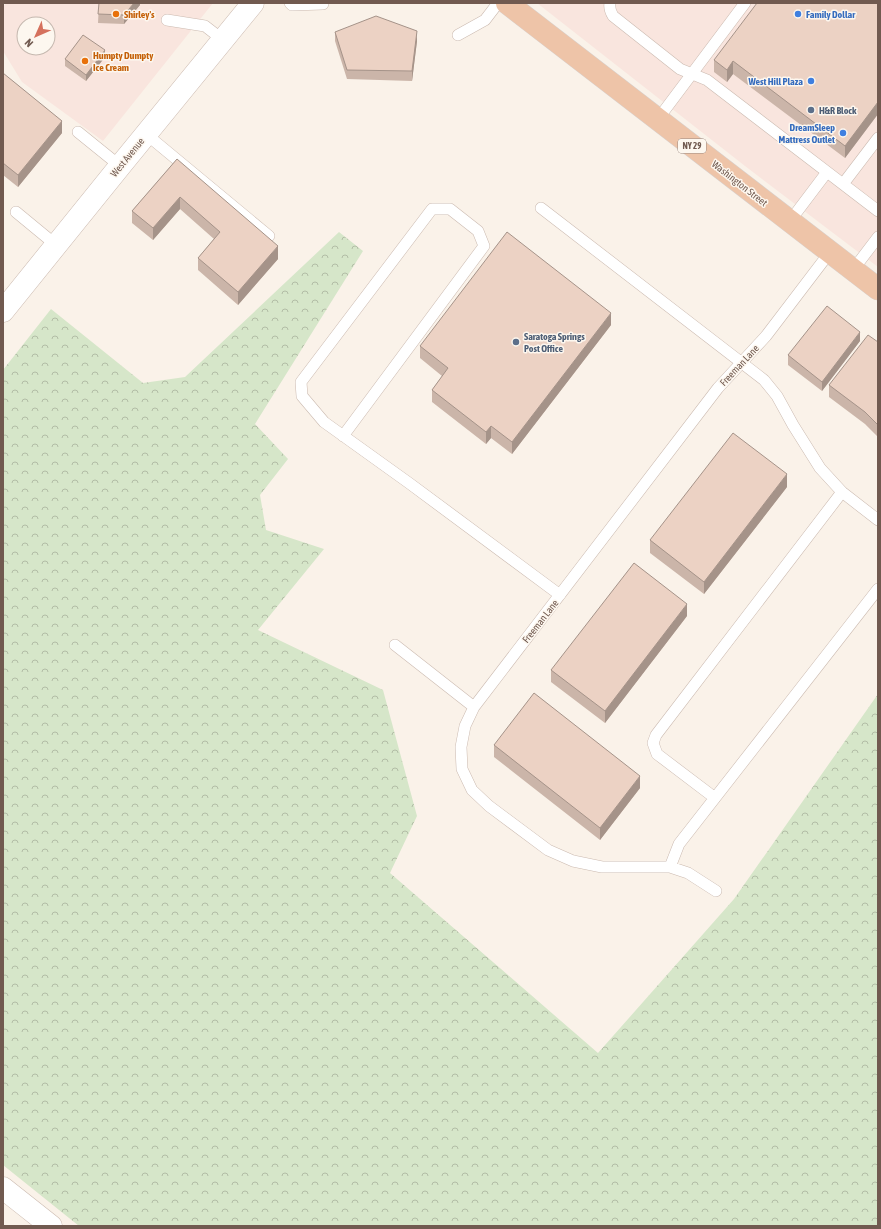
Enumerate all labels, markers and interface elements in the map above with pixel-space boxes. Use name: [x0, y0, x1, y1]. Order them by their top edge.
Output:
marker: Shirley's: [111, 9, 121, 19]
place label: Shirley's: [124, 9, 155, 20]
marker: Family Dollar: [793, 9, 803, 19]
place label: Family Dollar: [806, 9, 856, 20]
north arrow: [16, 16, 56, 56]
text: N: [22, 37, 35, 50]
place label: Humpty Dumpty Ice Cream: [93, 50, 154, 73]
marker: Humpty Dumpty Ice Cream: [80, 56, 90, 66]
place label: West Hill Plaza: [748, 76, 803, 87]
marker: West Hill Plaza: [806, 76, 816, 86]
marker: H&R Block: [806, 105, 816, 115]
place label: H&R Block: [819, 105, 857, 116]
place label: DreamSleep Mattress Outlet: [778, 122, 835, 145]
marker: DreamSleep Mattress Outlet: [838, 128, 848, 138]
street label: West Avenue: [108, 135, 147, 179]
road number: NY 29: [678, 139, 706, 153]
street label: Washington Street: [710, 158, 770, 208]
place label: Saratoga Springs Post Office: [524, 331, 585, 354]
marker: Saratoga Springs Post Office: [511, 337, 521, 347]
street label: Freeman Lane: [718, 342, 761, 388]
street label: Freeman Lane: [520, 597, 561, 645]

